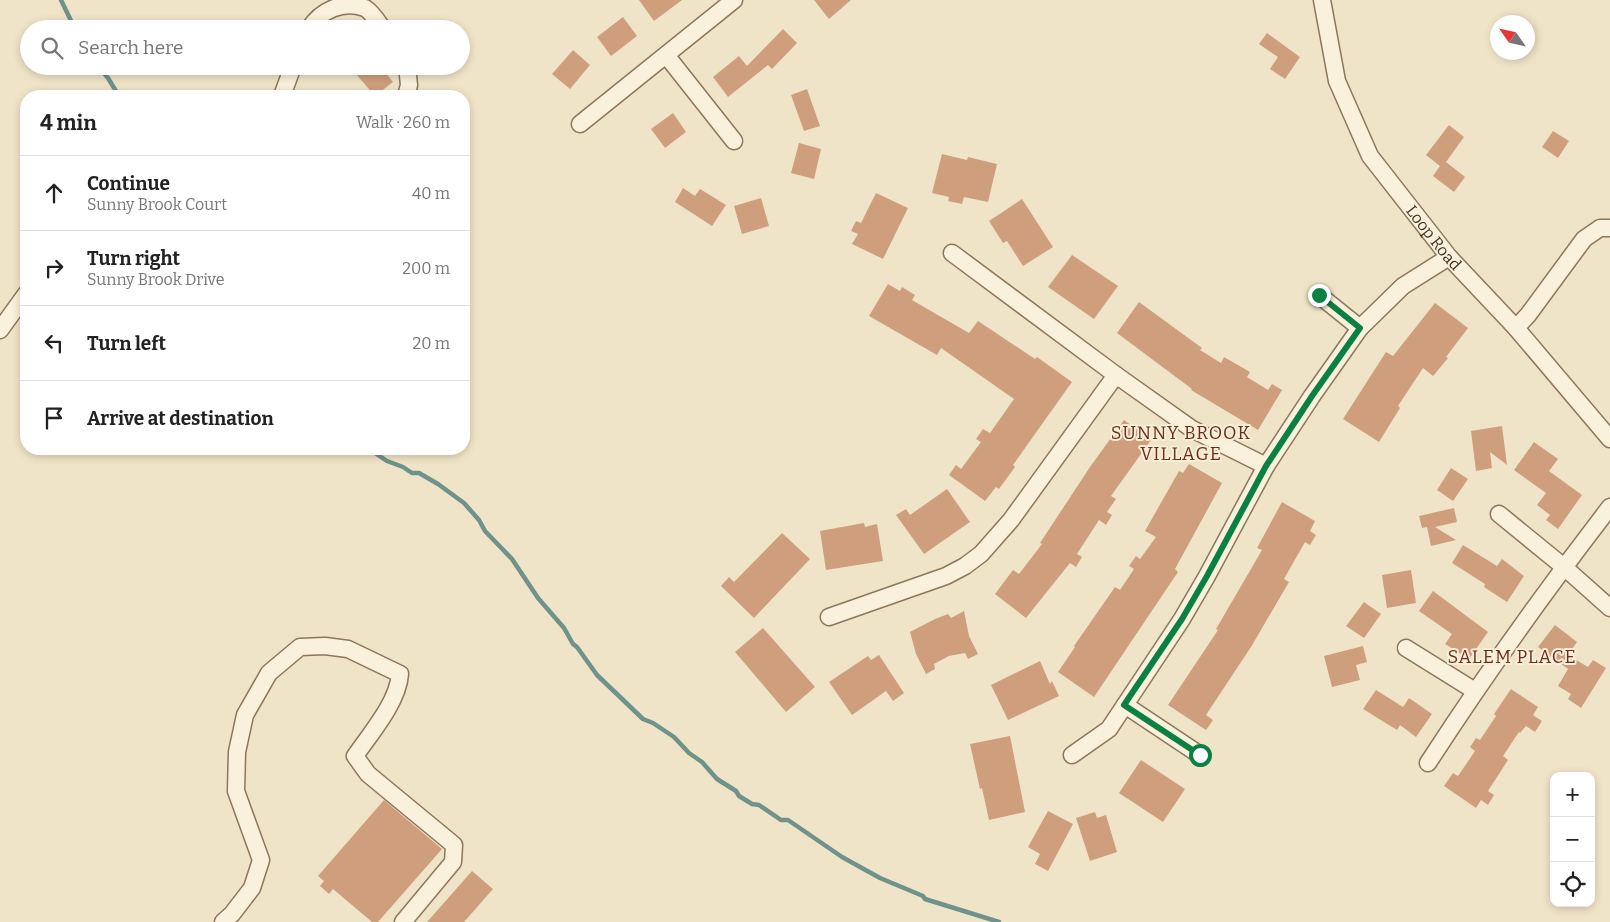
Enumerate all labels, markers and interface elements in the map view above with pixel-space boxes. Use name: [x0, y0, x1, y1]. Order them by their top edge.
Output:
north arrow: [1490, 15, 1535, 60]
search box: [20, 20, 470, 75]
icon: search: [38, 34, 66, 62]
text: Search here: [78, 36, 183, 59]
text: 4 min: [40, 110, 97, 136]
text: Walk · 260 m: [356, 113, 450, 132]
text: Continue: [87, 172, 170, 195]
icon: ahead: [40, 179, 68, 207]
text: 40 m: [412, 184, 450, 203]
text: Sunny Brook Court: [87, 195, 227, 214]
street label: Loop Road: [1402, 202, 1466, 275]
text: Turn right: [87, 247, 180, 270]
icon: right: [40, 254, 68, 282]
text: 200 m: [402, 259, 450, 278]
text: Sunny Brook Drive: [87, 270, 225, 289]
route end: [1308, 284, 1331, 307]
icon: left: [40, 329, 68, 357]
text: Turn left: [87, 332, 166, 355]
text: 20 m: [413, 334, 450, 353]
icon: arrive: [40, 404, 68, 432]
text: Arrive at destination: [87, 407, 274, 430]
district label: SUNNY BROOK VILLAGE: [1111, 422, 1251, 465]
district label: SALEM PLACE: [1447, 646, 1577, 668]
route start: [1189, 744, 1212, 767]
map controls: [1550, 772, 1595, 907]
button: +: [1550, 772, 1595, 817]
button: −: [1550, 817, 1595, 862]
button: locate: [1550, 862, 1595, 907]

